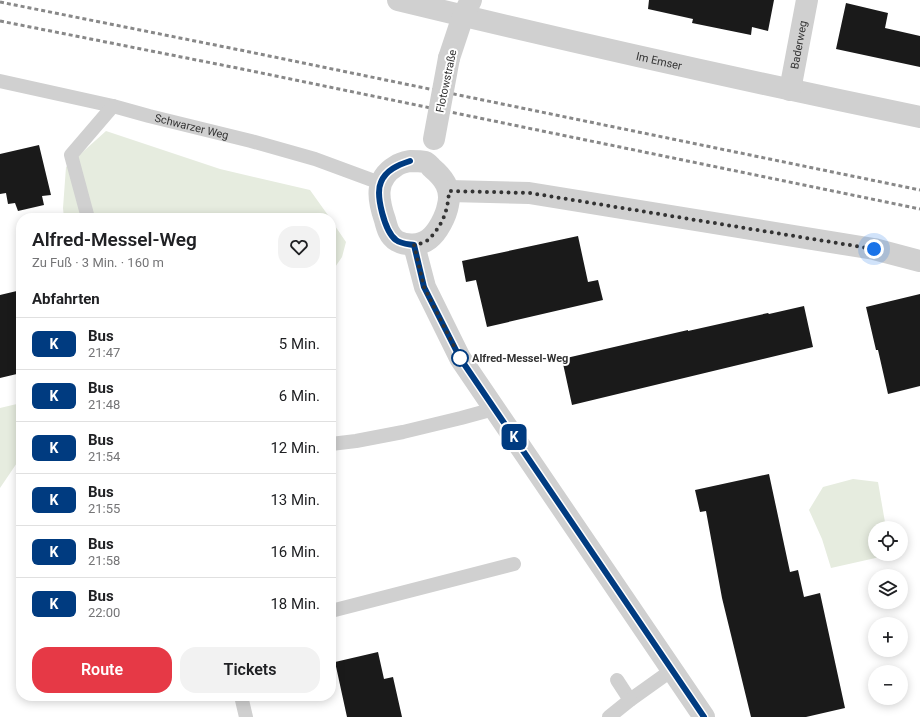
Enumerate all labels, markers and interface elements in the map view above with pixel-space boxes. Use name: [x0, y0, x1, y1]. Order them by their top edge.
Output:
street label: Baderweg: [788, 20, 810, 70]
street label: Flotowstraße: [433, 48, 460, 114]
street label: Im Emser: [635, 50, 683, 73]
street label: Schwarzer Weg: [153, 112, 230, 142]
button: heart: [278, 226, 320, 268]
text: Alfred-Messel-Weg: [32, 228, 197, 251]
your location: [864, 239, 884, 259]
text: Zu Fuß · 3 Min. · 160 m: [32, 255, 164, 270]
text: Abfahrten: [32, 290, 100, 308]
text: Bus: [88, 327, 114, 345]
text: 5 Min.: [279, 335, 320, 353]
text: K: [50, 336, 58, 352]
text: 21:47: [88, 345, 120, 360]
marker: Alfred-Messel-Weg: [451, 349, 469, 367]
place label: Alfred-Messel-Weg: [472, 352, 568, 365]
text: Bus: [88, 379, 114, 397]
text: 6 Min.: [279, 387, 320, 405]
text: K: [50, 388, 58, 404]
text: 21:48: [88, 397, 120, 412]
line badge: K: [501, 424, 527, 450]
text: K: [510, 429, 518, 445]
text: Bus: [88, 431, 114, 449]
text: 12 Min.: [270, 439, 320, 457]
text: K: [50, 440, 58, 456]
text: 21:54: [88, 449, 120, 464]
text: Bus: [88, 483, 114, 501]
text: 13 Min.: [270, 491, 320, 509]
text: K: [50, 492, 58, 508]
text: 21:55: [88, 501, 120, 516]
map controls: [868, 521, 908, 705]
button: locate: [868, 521, 908, 561]
text: Bus: [88, 535, 114, 553]
text: 16 Min.: [270, 543, 320, 561]
text: K: [50, 544, 58, 560]
text: 21:58: [88, 553, 120, 568]
button: layers: [868, 569, 908, 609]
text: Bus: [88, 587, 114, 605]
text: 18 Min.: [270, 595, 320, 613]
text: K: [50, 596, 58, 612]
text: 22:00: [88, 605, 120, 620]
button: +: [868, 617, 908, 657]
button: Route: [32, 647, 172, 693]
button: Tickets: [180, 647, 320, 693]
button: −: [868, 665, 908, 705]

